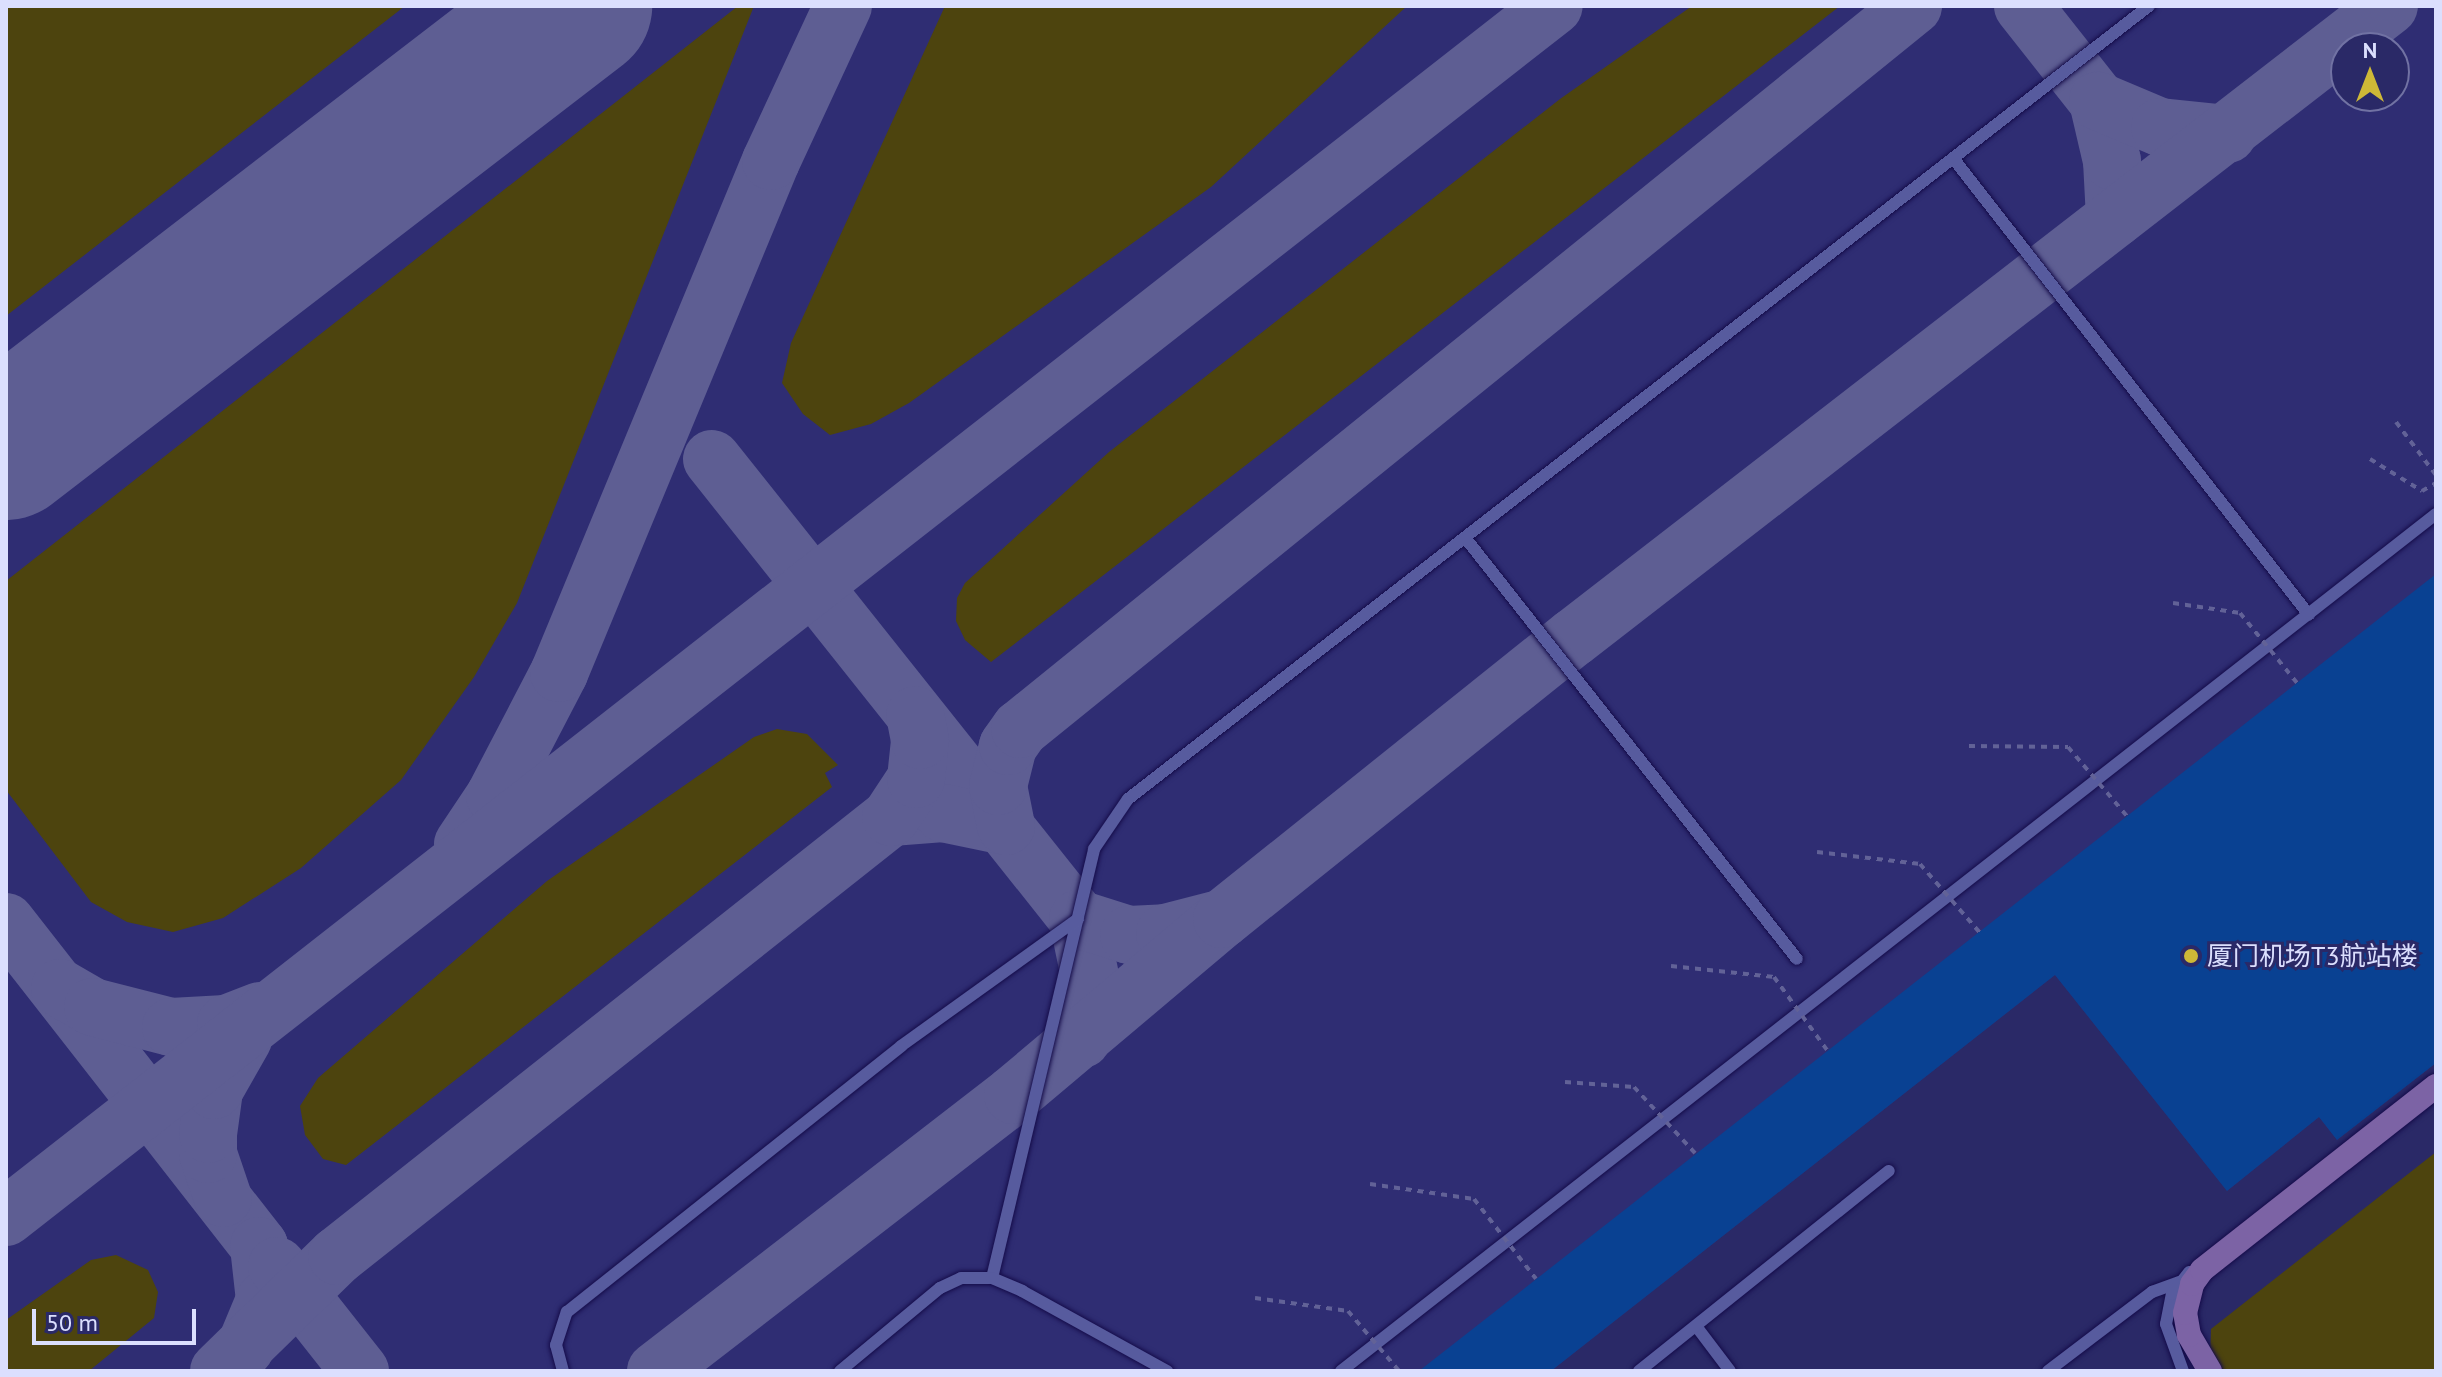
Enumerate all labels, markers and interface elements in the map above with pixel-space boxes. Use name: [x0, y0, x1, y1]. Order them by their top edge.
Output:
north arrow: [2330, 32, 2410, 112]
text: N: [2363, 36, 2377, 64]
place label: 厦门机场T3航站楼: [2207, 940, 2418, 972]
marker: 厦门机场T3航站楼: [2182, 947, 2200, 965]
scale bar: [36, 1293, 200, 1343]
text: 50 m: [46, 1307, 98, 1338]

